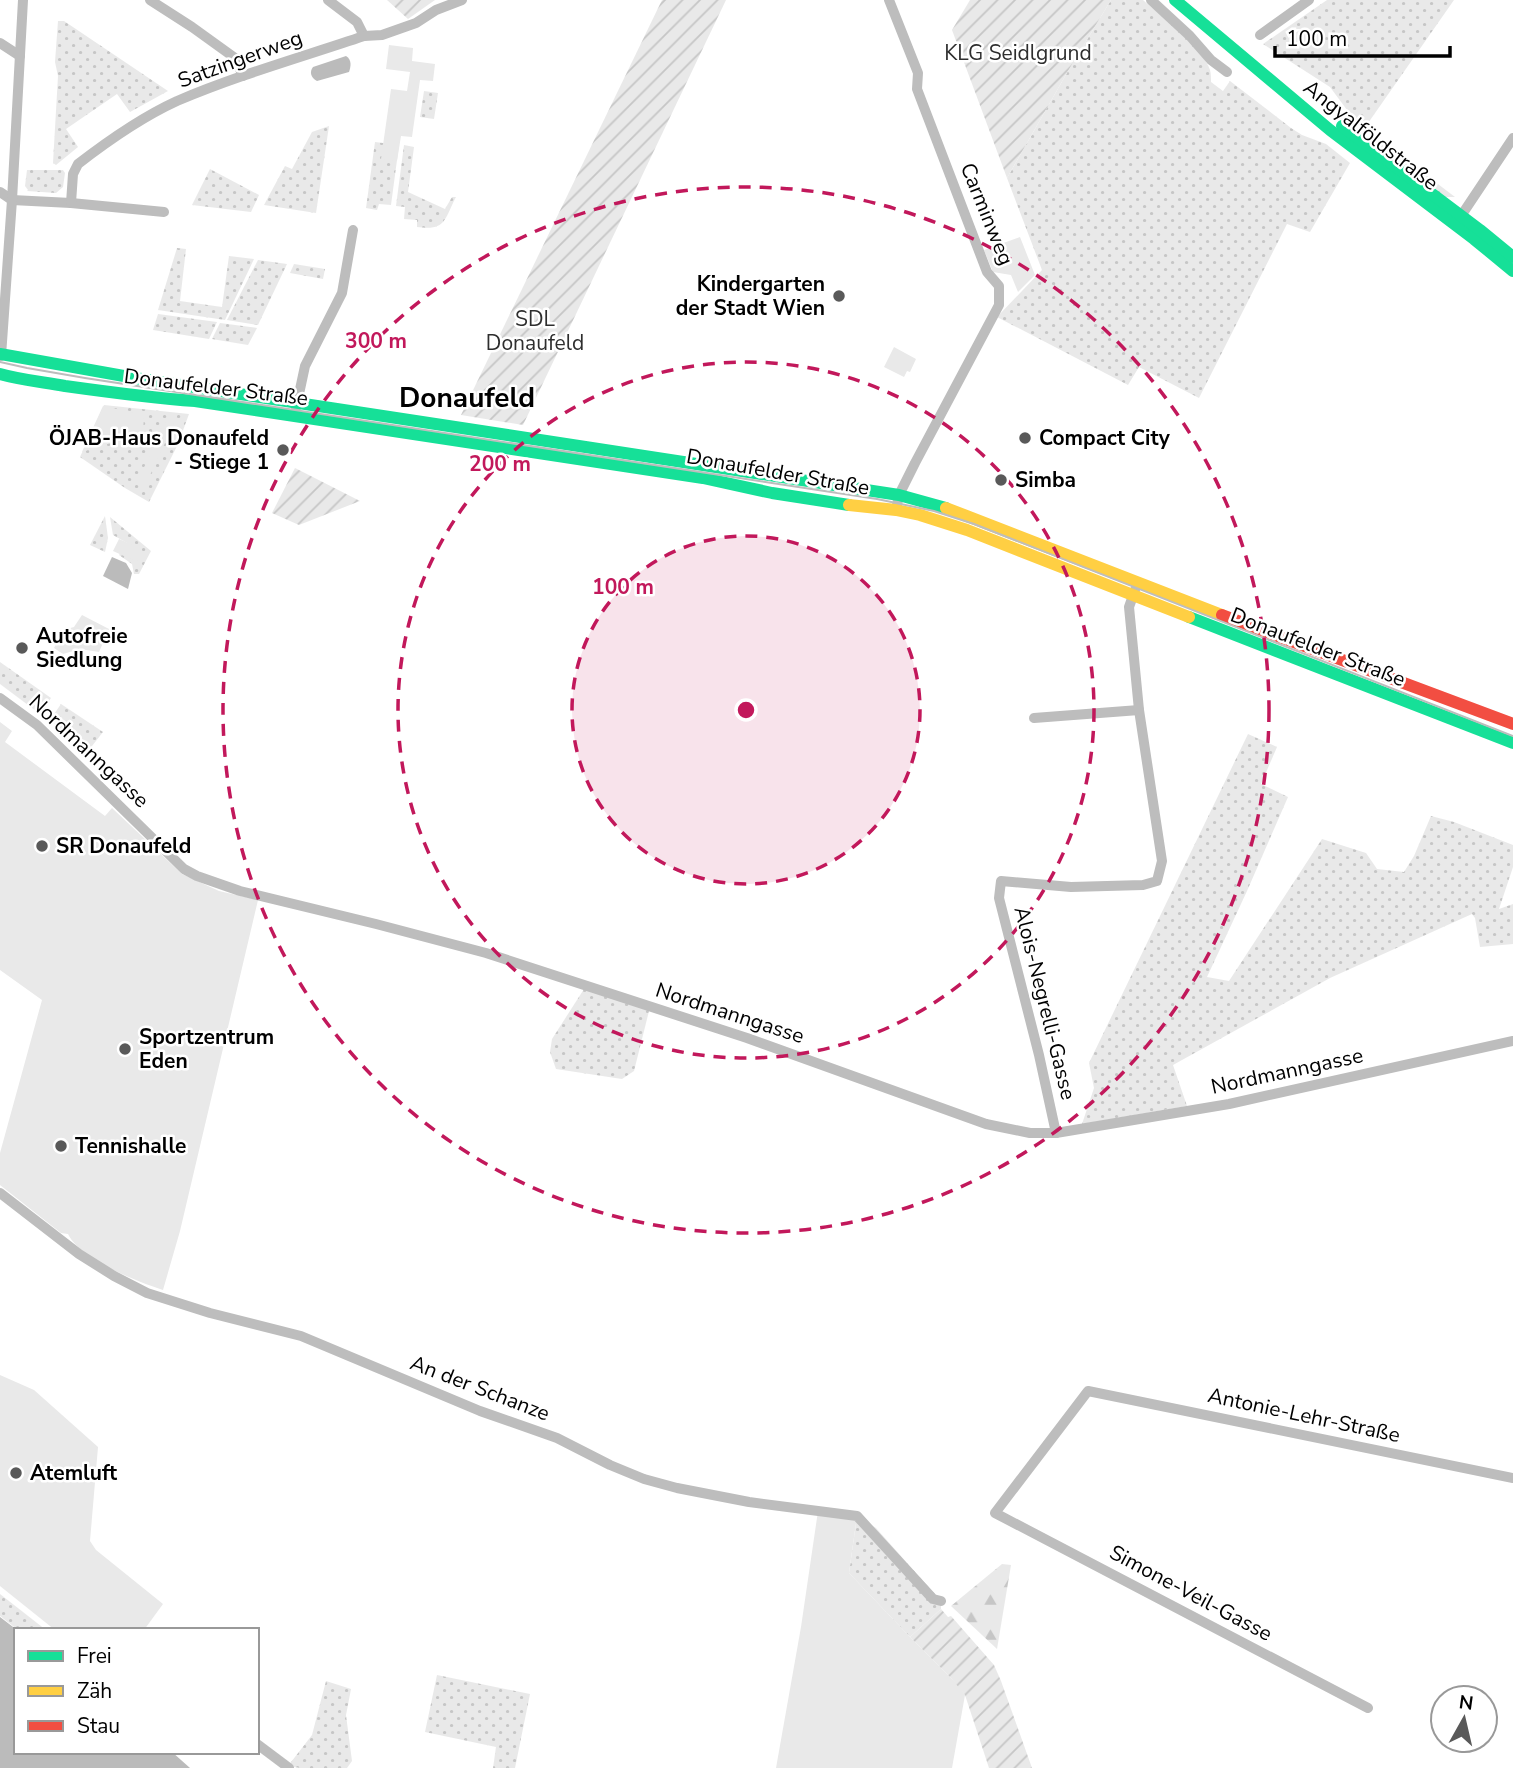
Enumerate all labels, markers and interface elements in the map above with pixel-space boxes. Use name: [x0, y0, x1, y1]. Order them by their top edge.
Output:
scale bar: [1275, 14, 1450, 58]
street label: Satzingerweg: [174, 24, 306, 94]
text: 100 m: [1286, 25, 1347, 53]
park label: KLG Seidlgrund: [944, 39, 1092, 67]
street label: Angyalföldstraße: [1298, 73, 1444, 197]
street label: Carminweg: [954, 159, 1020, 269]
place label: Kindergarten der Stadt Wien: [676, 270, 825, 322]
marker: Kindergarten der Stadt Wien: [831, 288, 847, 304]
park label: SDL Donaufeld: [486, 305, 584, 357]
text: 300 m: [345, 327, 407, 355]
street label: Donaufelder Straße: [122, 362, 310, 412]
district label: Donaufeld: [399, 379, 535, 417]
place label: ÖJAB-Haus Donaufeld - Stiege 1: [49, 424, 269, 476]
place label: Compact City: [1039, 424, 1171, 452]
marker: Compact City: [1017, 430, 1033, 446]
marker: ÖJAB-Haus Donaufeld - Stiege 1: [275, 442, 291, 458]
street label: Donaufelder Straße: [684, 442, 872, 502]
text: 200 m: [469, 450, 531, 478]
place label: Simba: [1015, 466, 1076, 494]
marker: Simba: [993, 472, 1009, 488]
text: 100 m: [592, 573, 654, 601]
street label: Donaufelder Straße: [1227, 601, 1409, 693]
place label: Autofreie Siedlung: [36, 622, 128, 674]
marker: Autofreie Siedlung: [14, 640, 30, 656]
street label: Nordmanngasse: [23, 688, 155, 814]
centre of rings: [734, 698, 758, 722]
place label: SR Donaufeld: [56, 832, 191, 860]
marker: SR Donaufeld: [34, 838, 50, 854]
street label: Alois-Negrelli-Gasse: [1007, 903, 1083, 1103]
street label: Nordmanngasse: [652, 976, 808, 1050]
place label: Sportzentrum Eden: [139, 1023, 274, 1075]
marker: Sportzentrum Eden: [117, 1041, 133, 1057]
street label: Nordmanngasse: [1208, 1041, 1366, 1101]
place label: Tennishalle: [75, 1132, 186, 1160]
marker: Tennishalle: [53, 1138, 69, 1154]
street label: An der Schanze: [406, 1349, 554, 1427]
street label: Antonie-Lehr-Straße: [1205, 1381, 1403, 1449]
place label: Atemluft: [30, 1459, 118, 1487]
marker: Atemluft: [8, 1465, 24, 1481]
street label: Simone-Veil-Gasse: [1105, 1538, 1277, 1648]
legend: [14, 1628, 259, 1754]
text: Frei: [77, 1642, 112, 1670]
text: Zäh: [77, 1677, 112, 1705]
north arrow: [1429, 1684, 1499, 1754]
text: N: [1457, 1689, 1475, 1717]
text: Stau: [77, 1712, 120, 1740]

